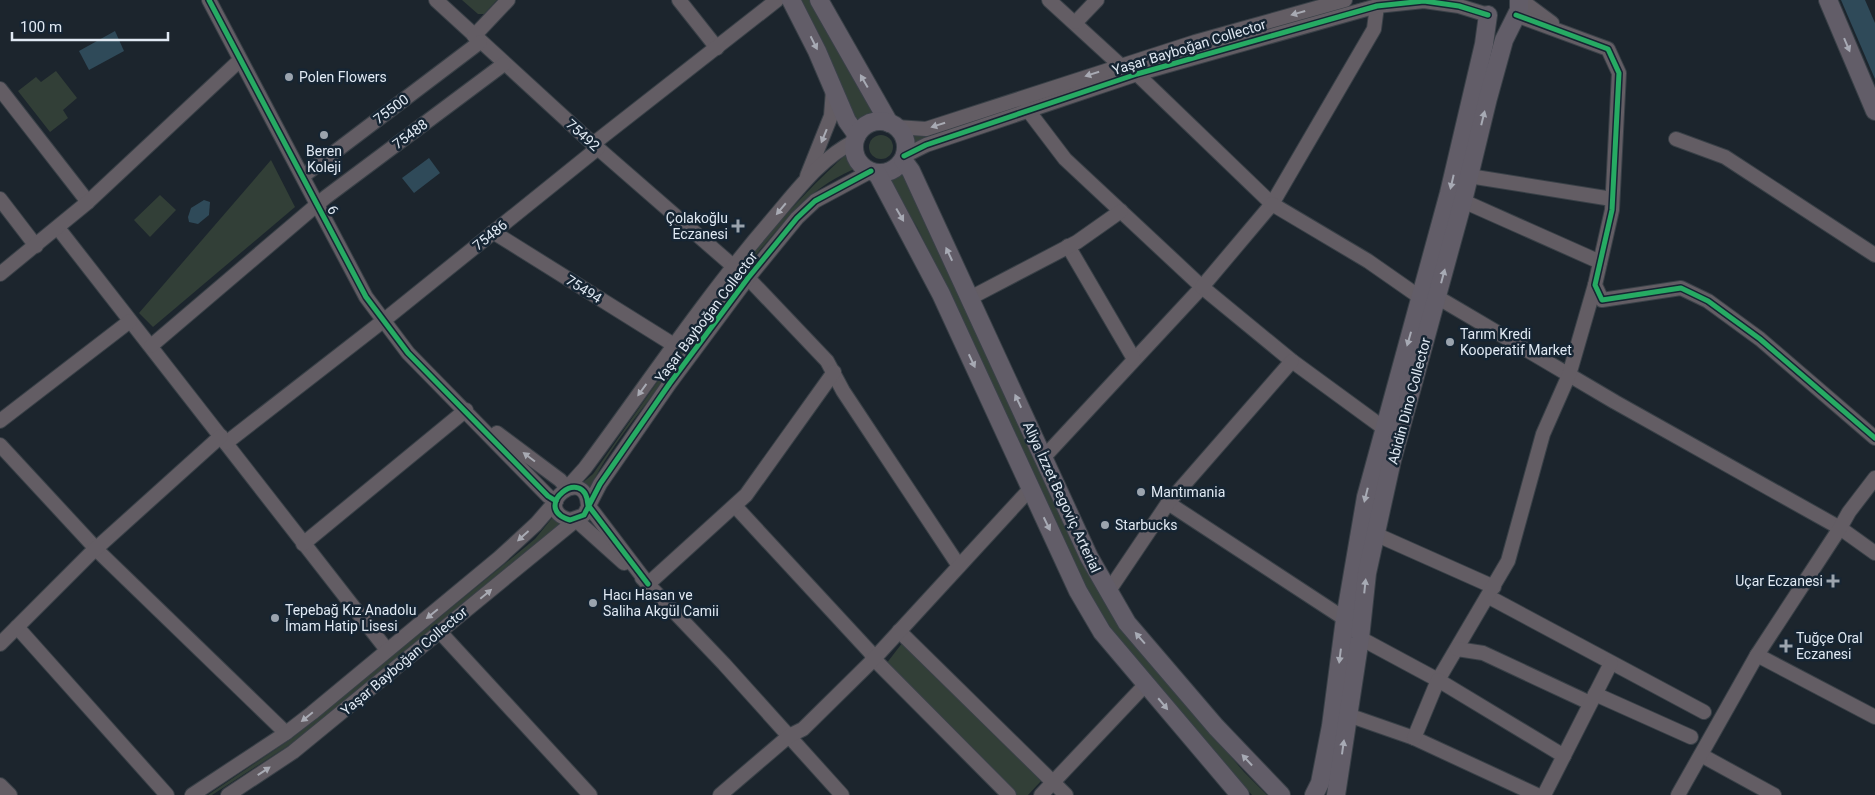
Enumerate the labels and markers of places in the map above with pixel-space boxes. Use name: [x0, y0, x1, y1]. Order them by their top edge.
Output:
place label: Polen Flowers: [299, 69, 387, 85]
marker: Polen Flowers: [283, 71, 295, 83]
marker: Beren Koleji: [318, 129, 330, 141]
place label: Beren Koleji: [306, 143, 342, 175]
place label: Çolakoğlu Eczanesi: [666, 210, 728, 242]
marker: Çolakoğlu Eczanesi: [732, 220, 744, 232]
place label: Tarım Kredi Kooperatif Market: [1460, 326, 1572, 358]
marker: Tarım Kredi Kooperatif Market: [1444, 336, 1456, 348]
place label: Mantımania: [1151, 484, 1225, 500]
marker: Mantımania: [1135, 486, 1147, 498]
place label: Starbucks: [1115, 517, 1177, 533]
marker: Starbucks: [1099, 519, 1111, 531]
place label: Uçar Eczanesi: [1735, 573, 1823, 589]
marker: Uçar Eczanesi: [1827, 575, 1839, 587]
place label: Hacı Hasan ve Saliha Akgül Camii: [603, 587, 719, 619]
marker: Hacı Hasan ve Saliha Akgül Camii: [587, 597, 599, 609]
place label: Tepebağ Kız Anadolu İmam Hatip Lisesi: [285, 602, 416, 634]
marker: Tepebağ Kız Anadolu İmam Hatip Lisesi: [269, 612, 281, 624]
place label: Tuğçe Oral Eczanesi: [1796, 630, 1863, 662]
marker: Tuğçe Oral Eczanesi: [1780, 640, 1792, 652]

